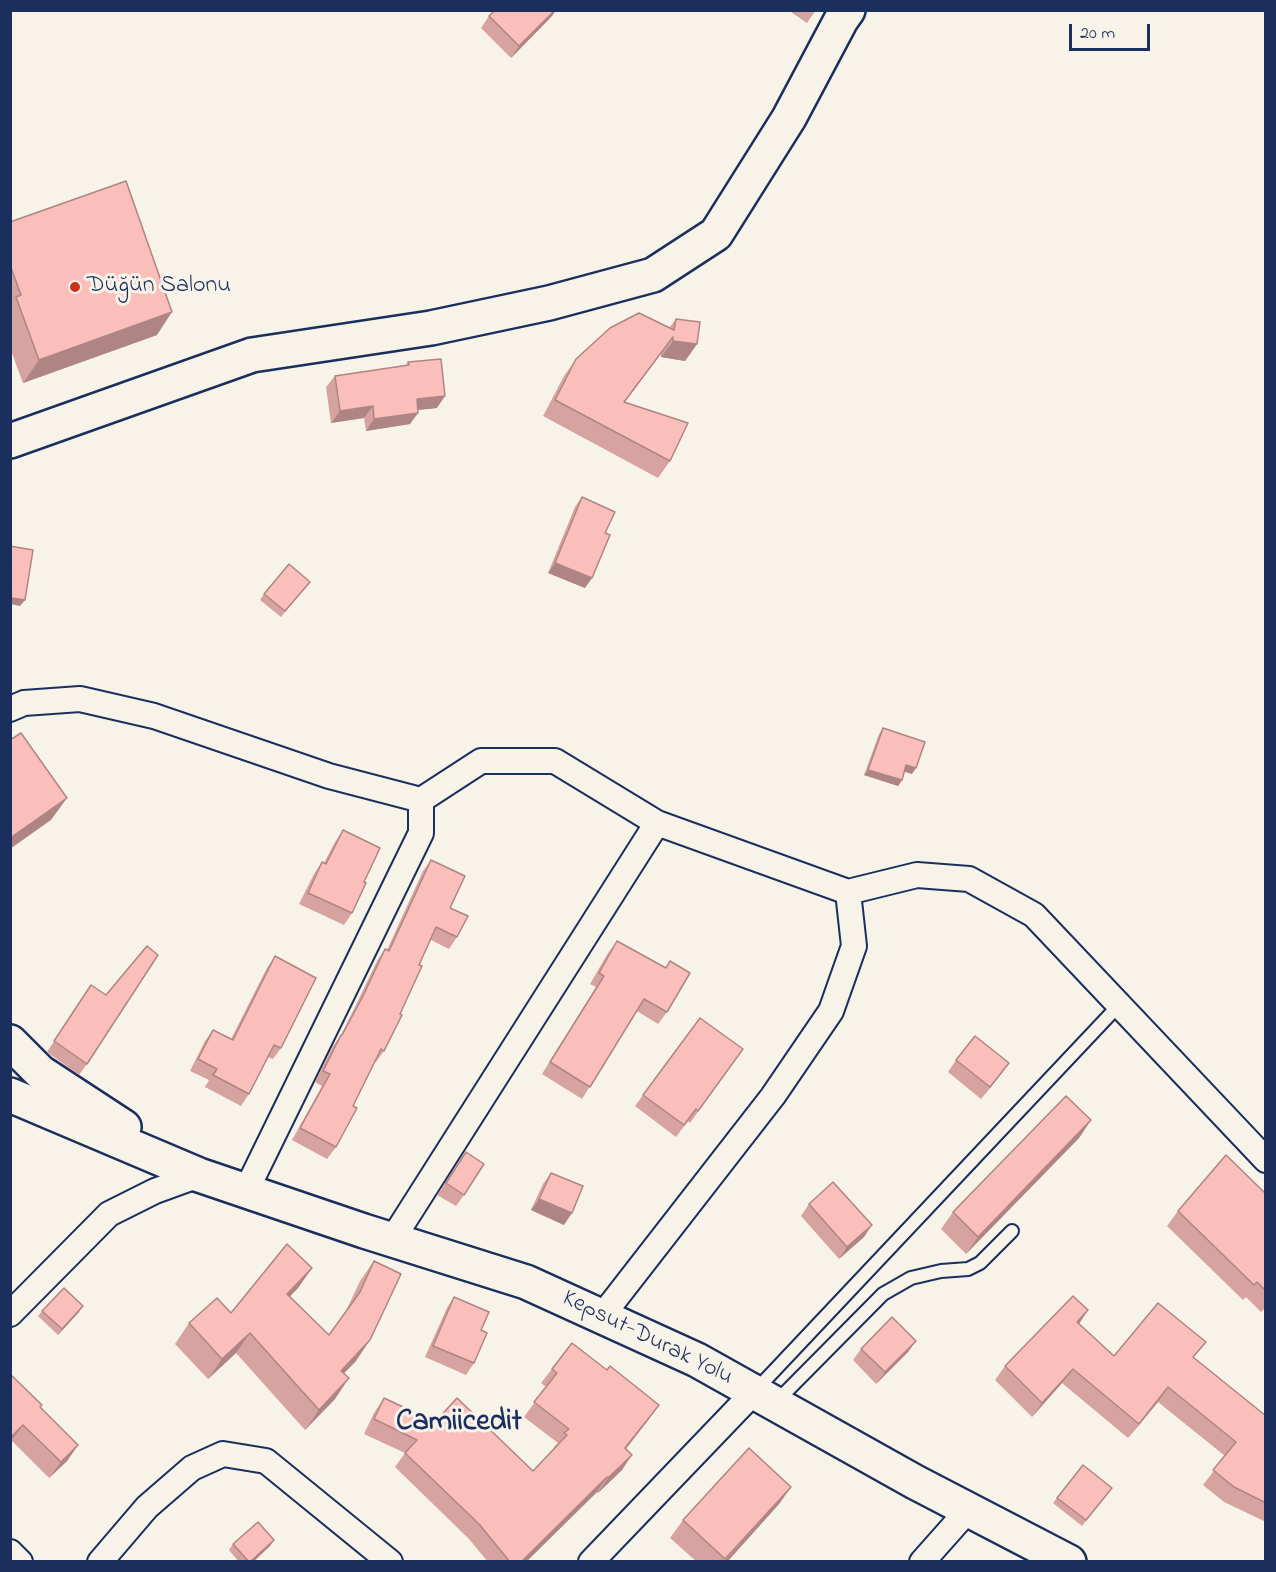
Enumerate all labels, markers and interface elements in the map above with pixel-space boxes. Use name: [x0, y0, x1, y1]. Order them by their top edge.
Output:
scale bar: [1072, 12, 1153, 50]
text: 20 m: [1080, 21, 1115, 47]
place label: Düğün Salonu: [87, 273, 231, 301]
marker: Düğün Salonu: [68, 280, 82, 294]
street label: Kepsut-Durak Yolu: [557, 1285, 737, 1393]
district label: Camiicedit: [396, 1406, 522, 1442]

